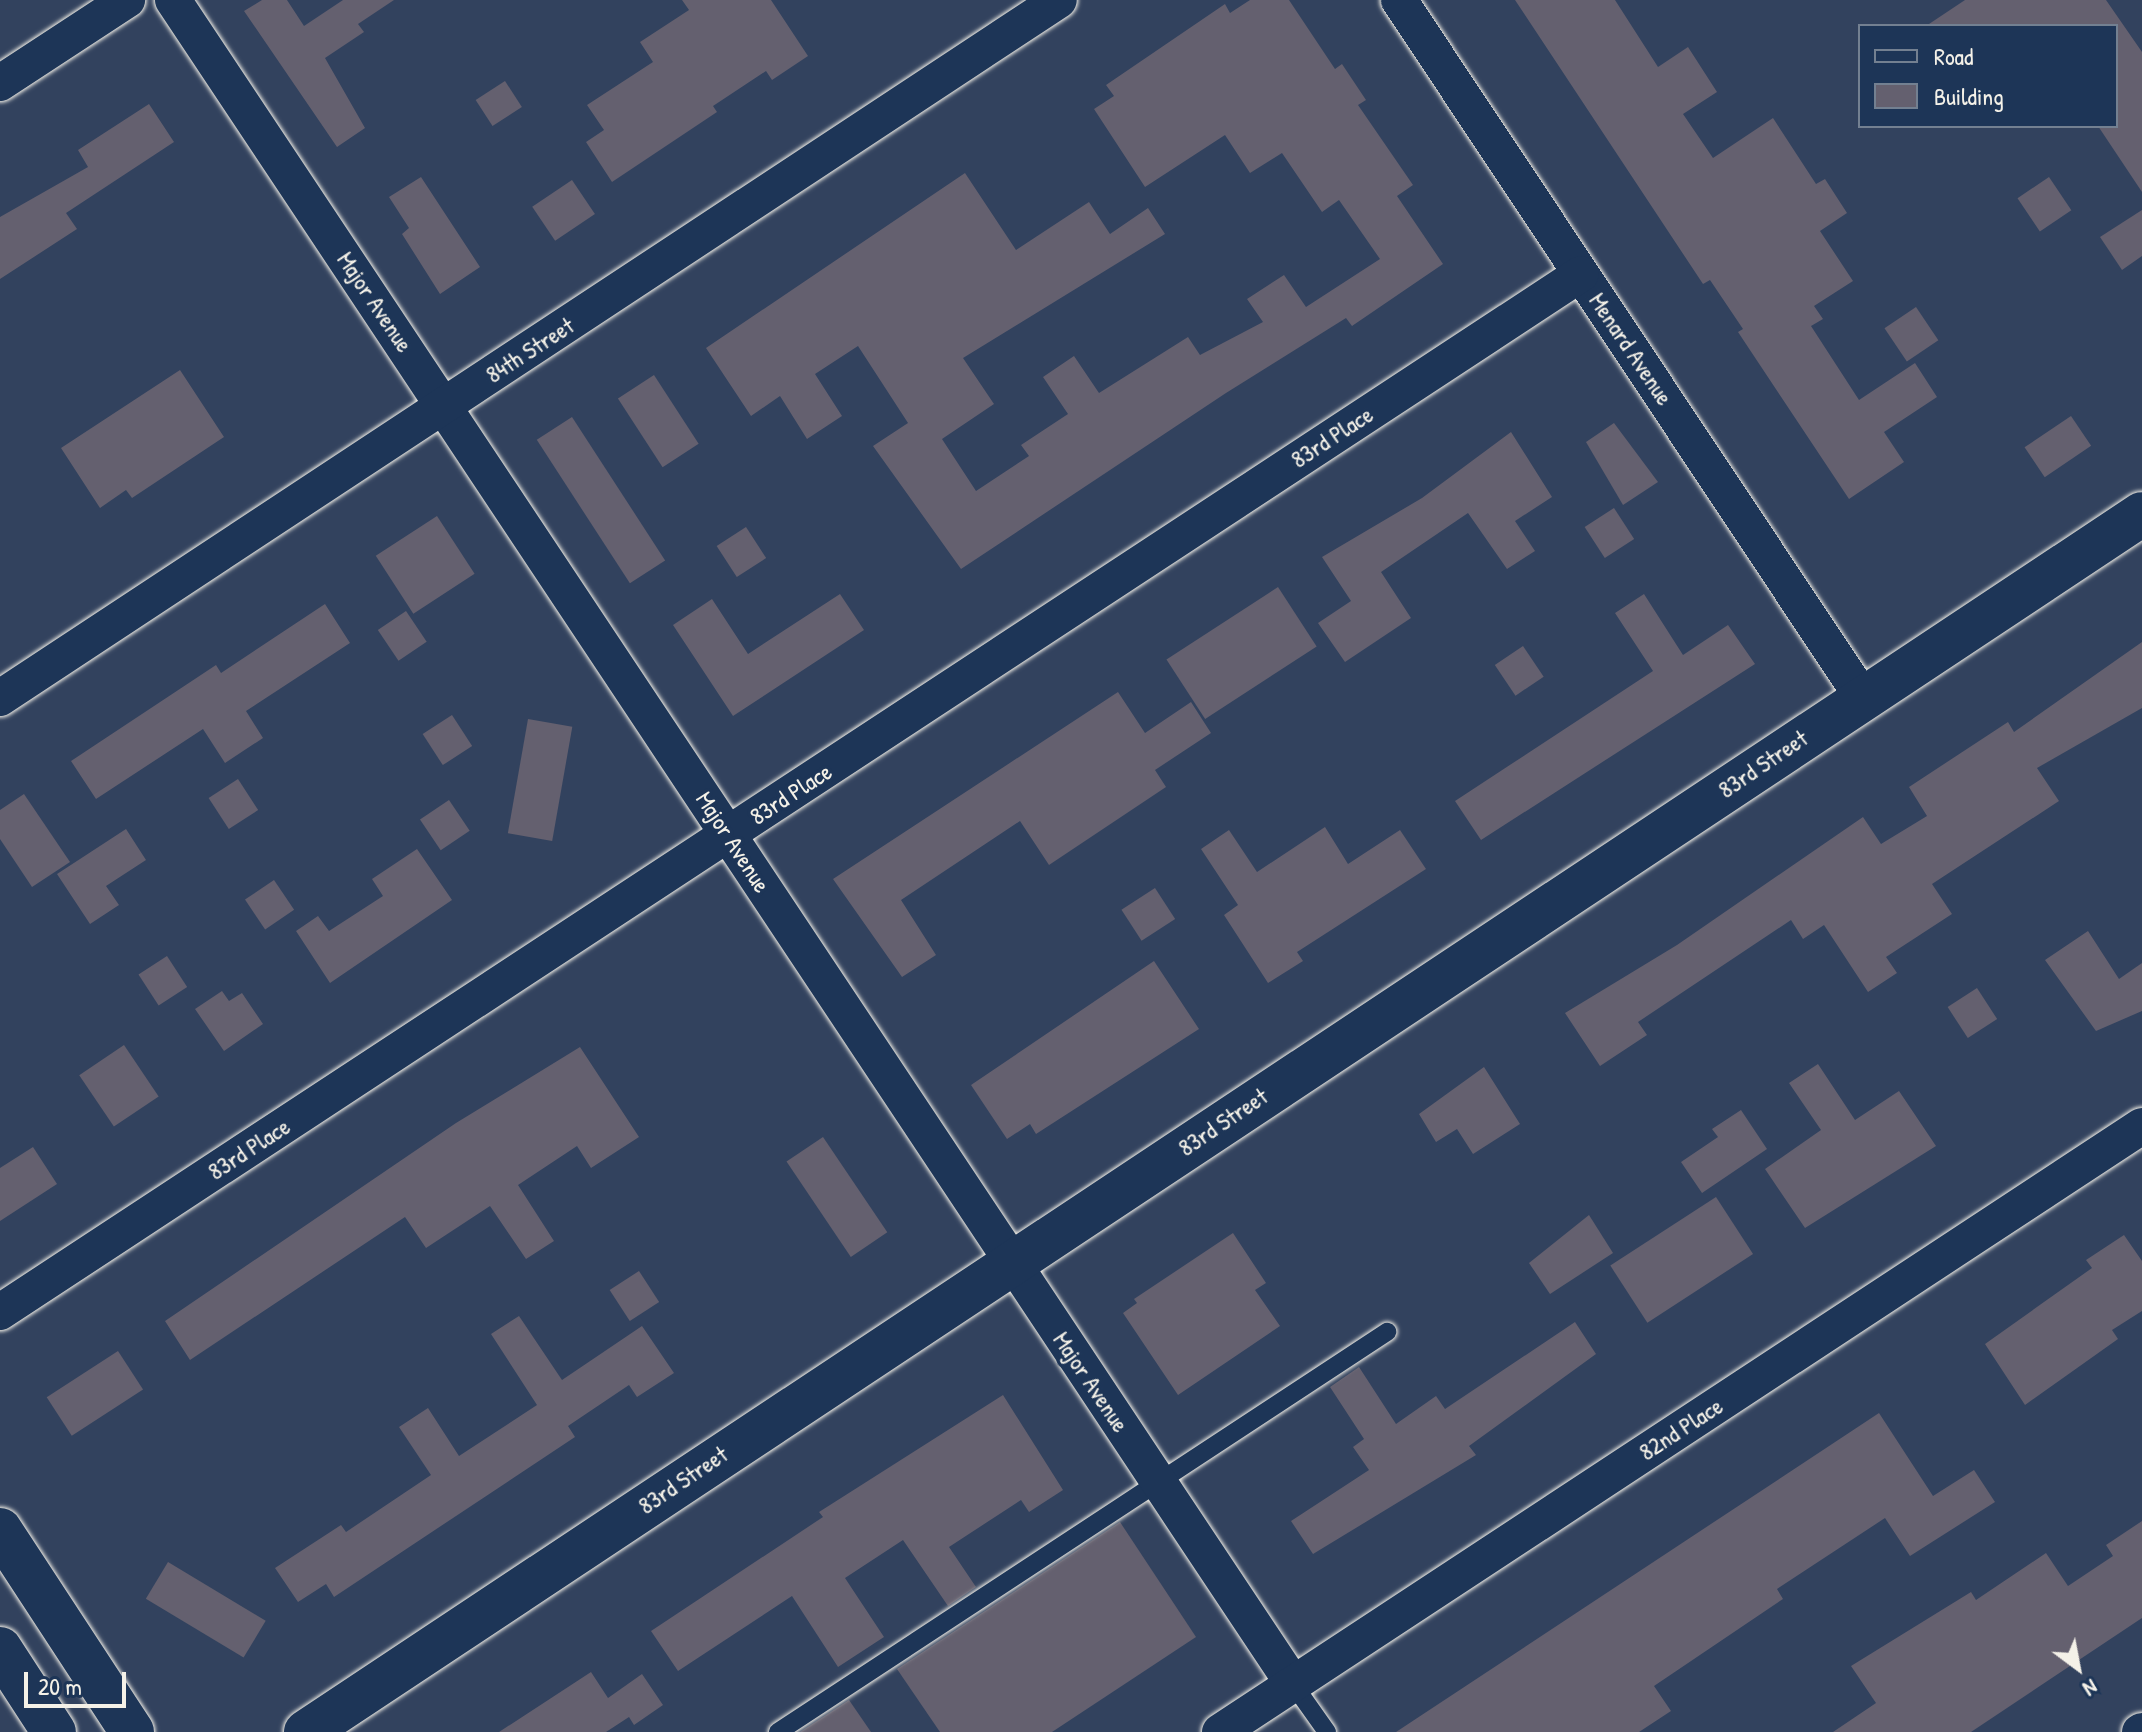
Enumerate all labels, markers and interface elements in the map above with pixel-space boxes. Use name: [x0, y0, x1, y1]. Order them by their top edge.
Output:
legend: [1858, 24, 2118, 128]
text: Road: [1934, 40, 1973, 72]
text: Building: [1934, 80, 2004, 112]
street label: Major Avenue: [331, 246, 419, 358]
street label: Menard Avenue: [1583, 287, 1679, 411]
street label: 84th Street: [481, 311, 579, 389]
street label: 83rd Place: [1286, 400, 1378, 474]
street label: 83rd Street: [1713, 724, 1813, 804]
street label: 83rd Place: [745, 757, 837, 831]
street label: Major Avenue: [690, 786, 776, 898]
street label: 83rd Street: [1173, 1082, 1273, 1162]
street label: 83rd Place: [203, 1112, 295, 1186]
street label: Major Avenue: [1047, 1326, 1135, 1438]
street label: 82nd Place: [1634, 1391, 1728, 1467]
street label: 83rd Street: [633, 1440, 733, 1520]
north arrow: [2038, 1628, 2118, 1708]
scale bar: [28, 1656, 130, 1706]
text: 20 m: [38, 1670, 82, 1702]
text: N: [2078, 1673, 2104, 1704]

